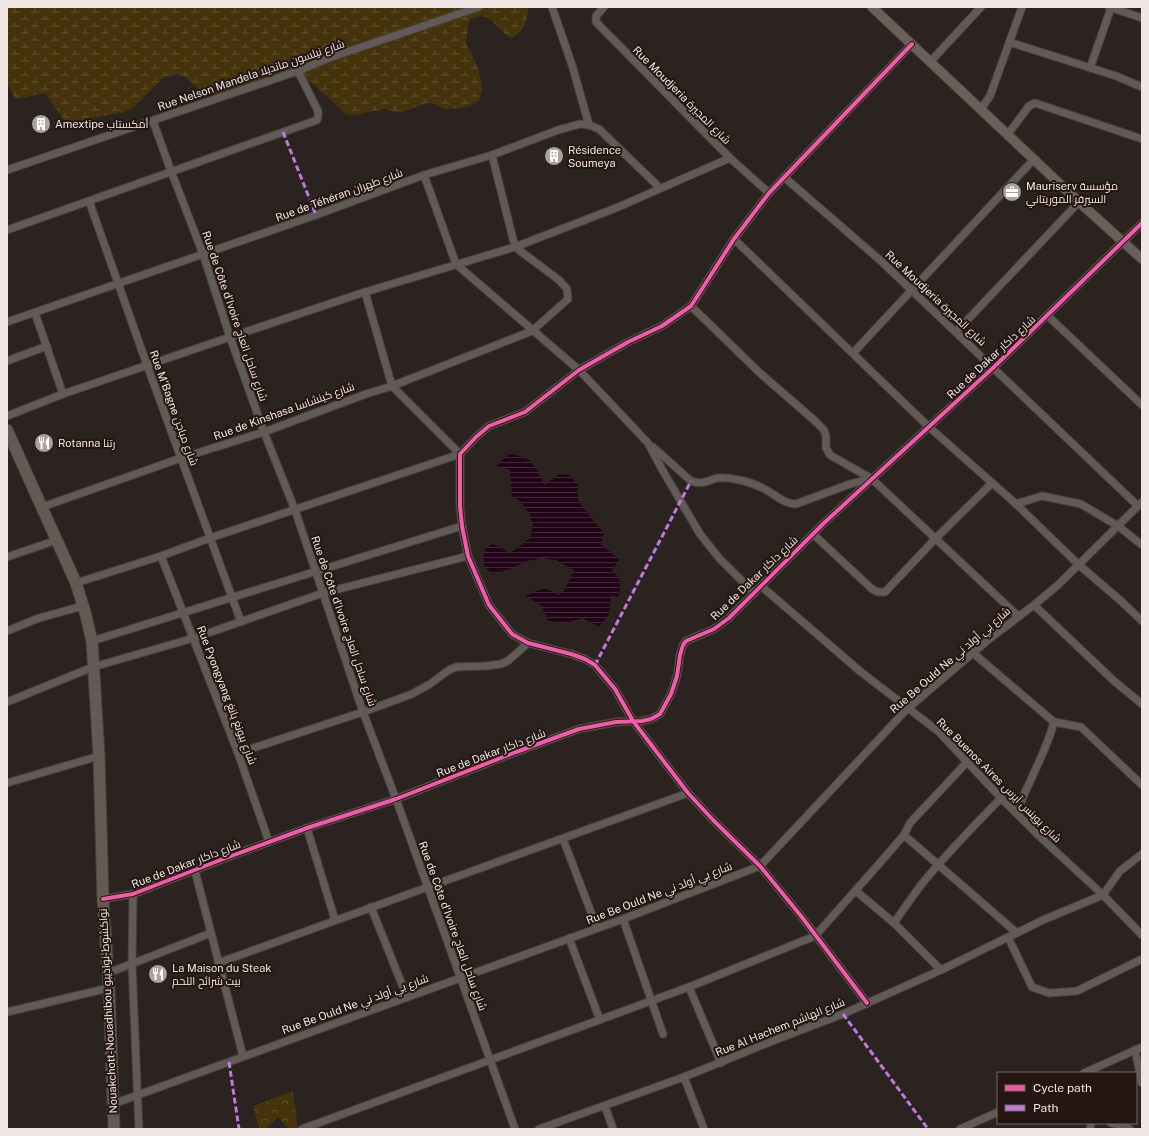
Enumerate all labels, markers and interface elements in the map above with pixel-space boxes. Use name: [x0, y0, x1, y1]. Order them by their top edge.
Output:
street label: Rue Nelson Mandela شارع نيلسون مانديلا: [156, 37, 347, 115]
street label: Rue Moudjeria شارع المجيرة: [629, 44, 733, 148]
building icon: Amextipe أمكستاب: [30, 113, 52, 135]
place label: Amextipe أمكستاب: [55, 117, 149, 130]
place label: Résidence Soumeya: [568, 144, 621, 169]
building icon: Résidence Soumeya: [543, 145, 565, 167]
street label: Rue de Téhéran شارع طهران: [274, 166, 405, 226]
place label: Mauriserv مؤسسة السيرفر الموريتاني: [1026, 180, 1118, 208]
office icon: Mauriserv مؤسسة السيرفر الموريتاني: [1001, 181, 1023, 203]
street label: Rue de Côte d'Ivoire شارع ساحل العاج: [198, 229, 270, 403]
street label: Rue Moudjeria شارع المجيرة: [882, 248, 989, 349]
street label: Rue de Dakar شارع داكار: [945, 313, 1039, 402]
street label: Rue M'Bagne شارع مباجن: [146, 349, 200, 468]
street label: Rue de Kinshasa شارع كينشاسا: [212, 380, 357, 444]
restaurant icon: Rotanna رتنا: [33, 432, 55, 454]
place label: Rotanna رتنا: [58, 437, 115, 450]
street label: Rue de Dakar شارع داكار: [708, 533, 801, 624]
street label: Rue de Côte d'Ivoire شارع ساحل العاج: [307, 534, 379, 708]
street label: Rue Be Ould Ne شارع بي أولد ني: [887, 604, 1014, 718]
street label: Rue Pyongyang شارع بيونغ يانغ: [193, 624, 259, 767]
street label: Rue Buenos Aires شارع بوينس آيرس: [933, 715, 1064, 846]
street label: Rue de Dakar شارع داكار: [435, 727, 548, 781]
street label: Rue de Dakar شارع داكار: [130, 838, 243, 892]
street label: Rue de Côte d'Ivoire شارع ساحل العاج: [415, 840, 489, 1013]
street label: Rue Be Ould Ne شارع بي أولد ني: [584, 859, 735, 929]
street label: Nouakchott-Nouadhibou نواكشوط-نواذيبو: [97, 908, 120, 1114]
place label: La Maison du Steak بيت شرائح اللحم: [172, 962, 271, 989]
restaurant icon: La Maison du Steak بيت شرائح اللحم: [147, 963, 169, 985]
street label: Rue Be Ould Ne شارع بي أولد ني: [280, 971, 431, 1039]
street label: Rue Al Hachem شارع الهاشم: [714, 996, 847, 1060]
legend: [997, 1072, 1137, 1124]
text: Cycle path: [1033, 1081, 1092, 1095]
text: Path: [1033, 1101, 1059, 1115]

